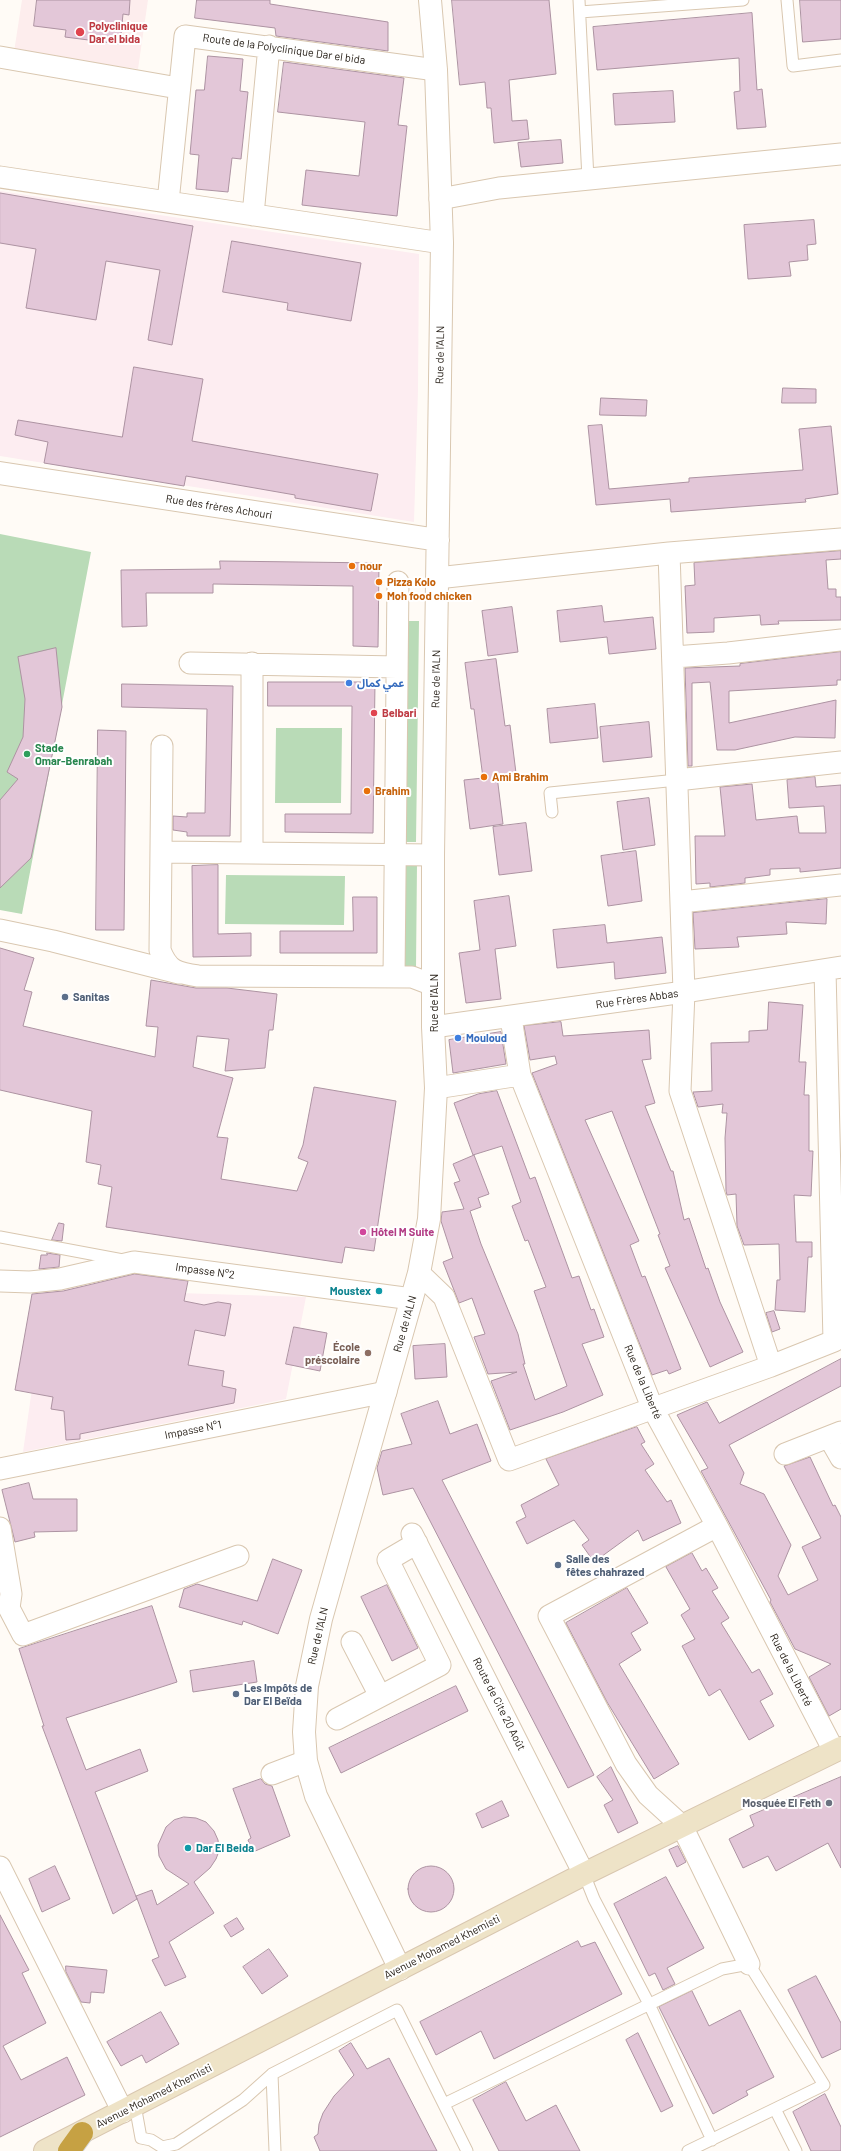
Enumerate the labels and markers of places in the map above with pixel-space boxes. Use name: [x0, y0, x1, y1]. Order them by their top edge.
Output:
place label: Polyclinique Dar el bida: [89, 19, 148, 45]
marker: Polyclinique Dar el bida: [74, 26, 86, 38]
place label: nour: [360, 559, 382, 573]
marker: nour: [347, 561, 357, 571]
place label: Pizza Kolo: [387, 575, 436, 589]
marker: Pizza Kolo: [374, 577, 384, 587]
place label: Moh food chicken: [387, 589, 472, 603]
marker: Moh food chicken: [374, 591, 384, 601]
place label: عمي كمال: [357, 676, 404, 690]
marker: عمي كمال: [344, 678, 354, 688]
place label: Belbari: [382, 706, 417, 720]
marker: Belbari: [369, 708, 379, 718]
place label: Stade Omar-Benrabah: [35, 741, 112, 767]
marker: Stade Omar-Benrabah: [22, 749, 32, 759]
place label: Ami Brahim: [492, 770, 548, 784]
marker: Ami Brahim: [479, 772, 489, 782]
place label: Brahim: [375, 784, 410, 798]
marker: Brahim: [362, 786, 372, 796]
place label: Sanitas: [73, 990, 110, 1004]
marker: Sanitas: [60, 992, 70, 1002]
place label: Mouloud: [466, 1031, 507, 1045]
marker: Mouloud: [453, 1033, 463, 1043]
place label: Hôtel M Suite: [371, 1225, 434, 1239]
marker: Hôtel M Suite: [358, 1227, 368, 1237]
place label: Moustex: [330, 1284, 371, 1298]
marker: Moustex: [374, 1286, 384, 1296]
place label: École préscolaire: [305, 1340, 360, 1366]
marker: École préscolaire: [363, 1348, 373, 1358]
place label: Salle des fêtes chahrazed: [566, 1552, 645, 1578]
marker: Salle des fêtes chahrazed: [553, 1560, 563, 1570]
place label: Les Impôts de Dar El Beïda: [244, 1681, 312, 1707]
marker: Les Impôts de Dar El Beïda: [231, 1689, 241, 1699]
place label: Mosquée El Feth: [742, 1796, 821, 1810]
marker: Mosquée El Feth: [824, 1798, 834, 1808]
place label: Dar El Beida: [196, 1841, 254, 1855]
marker: Dar El Beida: [183, 1843, 193, 1853]

